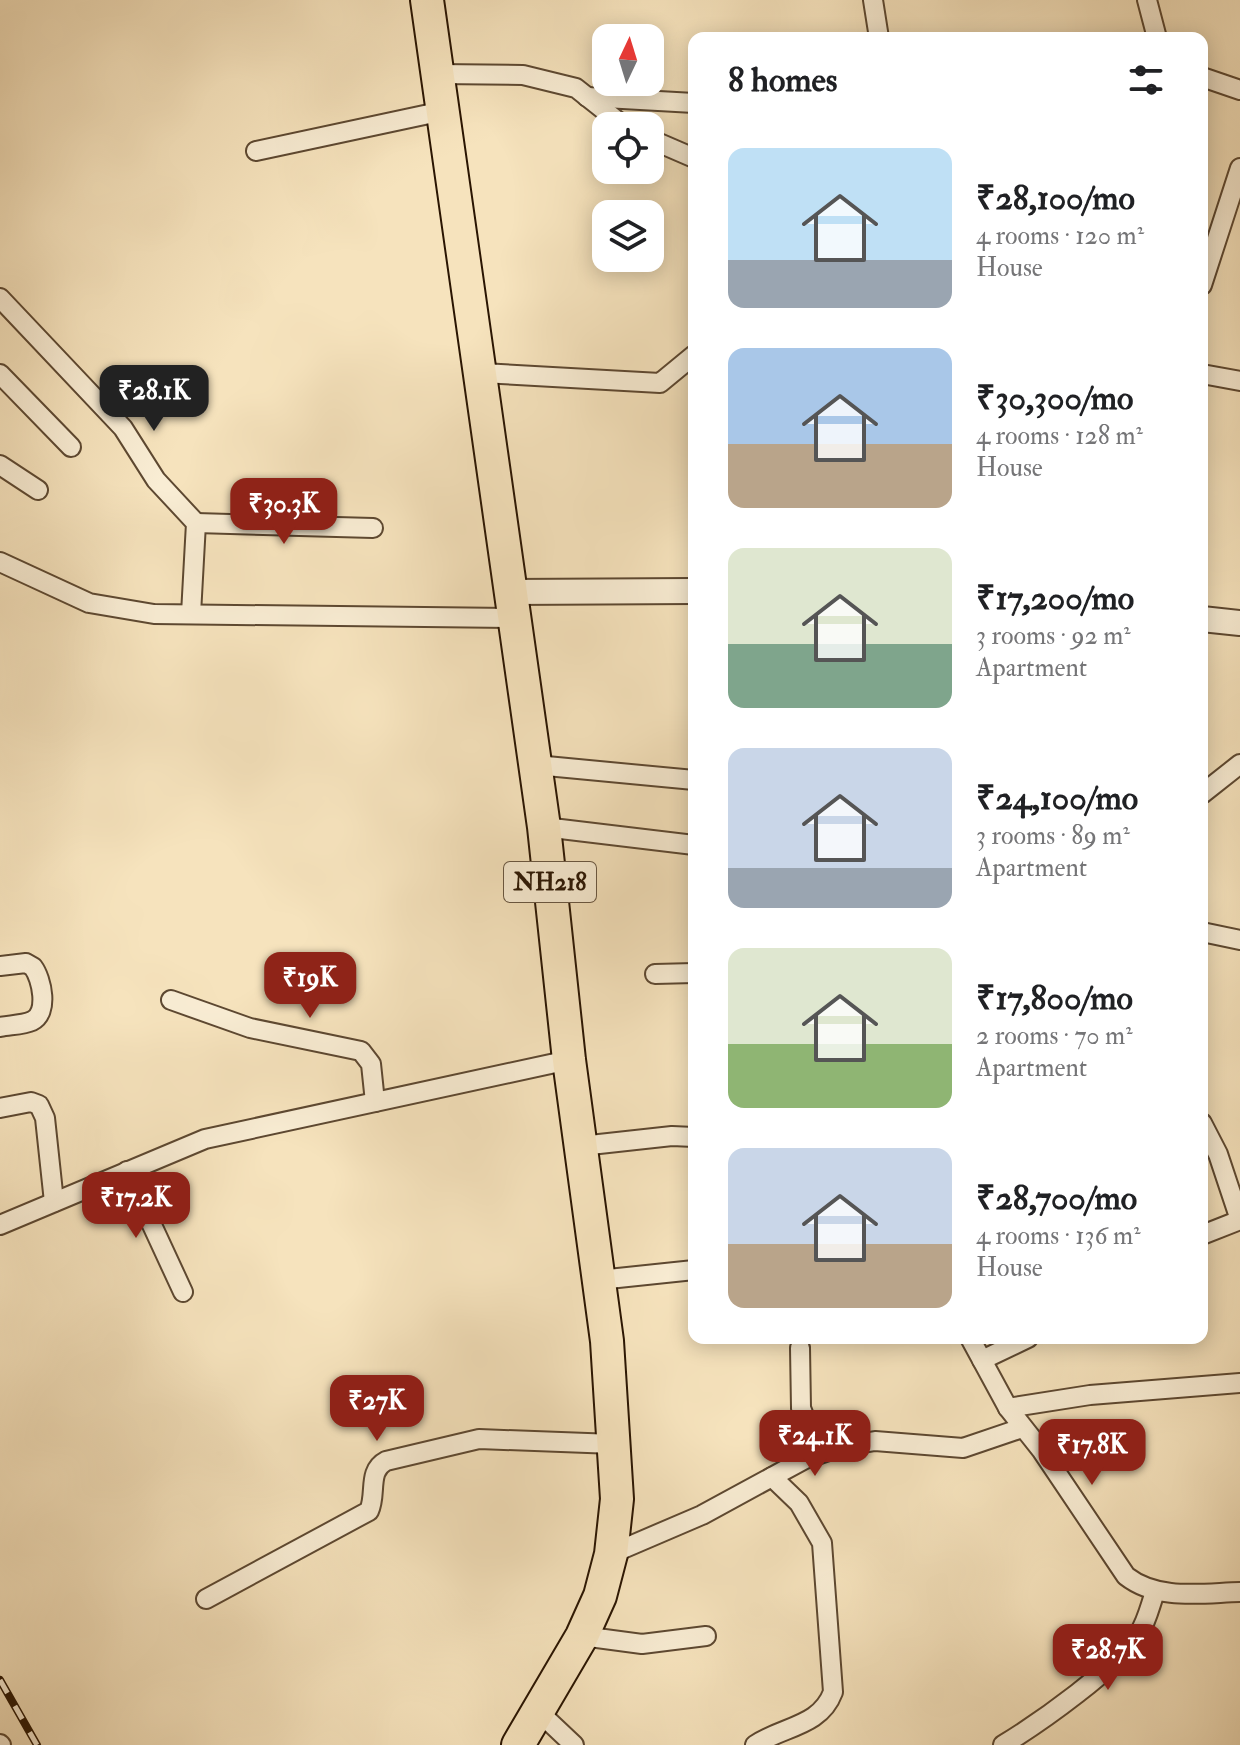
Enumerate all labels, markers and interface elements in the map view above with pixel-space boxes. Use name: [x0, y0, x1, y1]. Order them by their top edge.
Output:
north arrow: [592, 24, 664, 96]
map controls: [592, 24, 664, 272]
icon: filters: [1124, 58, 1168, 102]
text: 8 homes: [728, 59, 837, 102]
button: locate: [592, 112, 664, 184]
text: ₹28,100/mo: [976, 177, 1135, 220]
icon: home: [792, 180, 888, 276]
button: layers: [592, 200, 664, 272]
text: 4 rooms · 120 m²: [976, 220, 1144, 252]
text: House: [976, 252, 1043, 284]
pin: ₹28.1K: [89, 365, 219, 433]
text: ₹28.1K: [118, 375, 190, 407]
text: ₹30,300/mo: [976, 377, 1133, 420]
icon: home: [792, 380, 888, 476]
text: 4 rooms · 128 m²: [976, 420, 1143, 452]
text: House: [976, 452, 1043, 484]
pin: ₹30.3K: [219, 478, 349, 546]
text: ₹30.3K: [248, 488, 320, 520]
text: ₹17,200/mo: [976, 577, 1134, 620]
icon: home: [792, 580, 888, 676]
text: 3 rooms · 92 m²: [976, 620, 1131, 652]
text: Apartment: [976, 652, 1087, 684]
text: ₹24,100/mo: [976, 777, 1138, 820]
icon: home: [792, 780, 888, 876]
text: 3 rooms · 89 m²: [976, 820, 1130, 852]
text: Apartment: [976, 852, 1087, 884]
road number: NH218: [504, 862, 596, 902]
pin: ₹19K: [263, 952, 357, 1020]
text: ₹19K: [282, 962, 338, 994]
text: ₹17,800/mo: [976, 977, 1133, 1020]
icon: home: [792, 980, 888, 1076]
text: 2 rooms · 70 m²: [976, 1020, 1133, 1052]
text: Apartment: [976, 1052, 1087, 1084]
pin: ₹17.2K: [71, 1172, 201, 1240]
text: ₹28,700/mo: [976, 1177, 1137, 1220]
icon: home: [792, 1180, 888, 1276]
text: ₹17.2K: [100, 1182, 172, 1214]
text: 4 rooms · 136 m²: [976, 1220, 1141, 1252]
text: House: [976, 1252, 1043, 1284]
pin: ₹27K: [330, 1375, 424, 1443]
text: ₹27K: [348, 1385, 406, 1417]
pin: ₹24.1K: [750, 1410, 880, 1478]
pin: ₹17.8K: [1027, 1419, 1157, 1487]
text: ₹24.1K: [777, 1420, 853, 1452]
text: ₹17.8K: [1057, 1429, 1127, 1461]
pin: ₹28.7K: [1043, 1624, 1173, 1692]
text: ₹28.7K: [1071, 1634, 1145, 1666]

